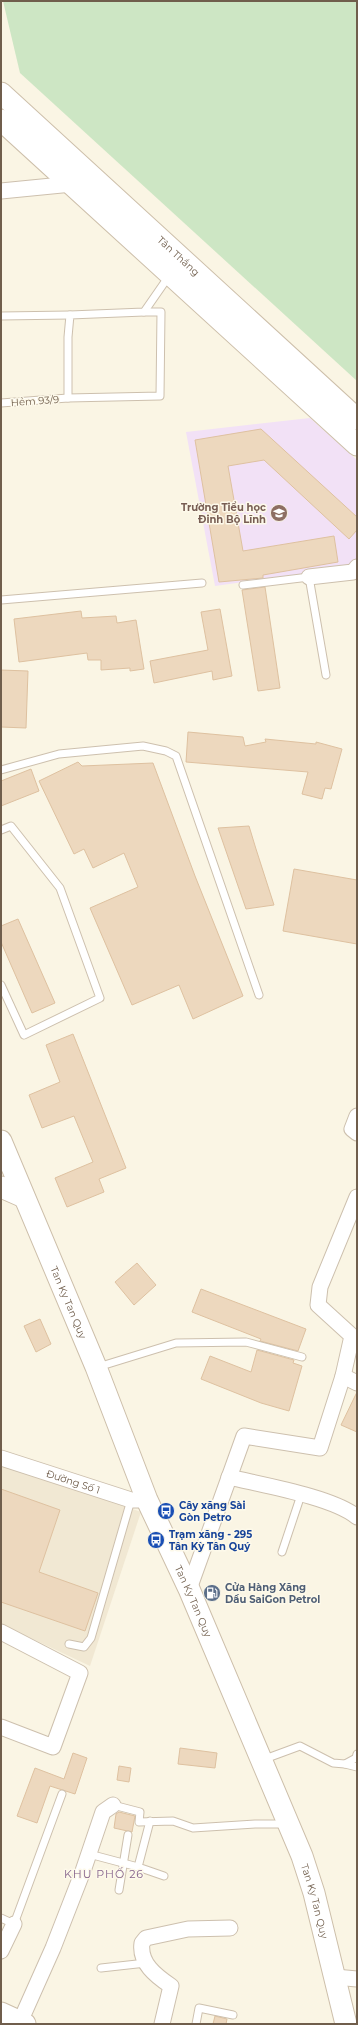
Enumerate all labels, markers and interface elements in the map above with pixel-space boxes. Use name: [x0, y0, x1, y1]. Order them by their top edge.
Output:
street label: Tân Thắng: [155, 233, 203, 278]
street label: Hẻm 93/9: [10, 393, 60, 409]
place label: Trường Tiểu học Đinh Bộ Lĩnh: [181, 501, 266, 526]
school or university icon: Trường Tiểu học Đinh Bộ Lĩnh: [269, 503, 289, 523]
street label: Tan Ky Tan Quy: [48, 1264, 90, 1341]
street label: Đường Số 1: [45, 1467, 102, 1496]
place label: Cây xăng Sài Gòn Petro: [179, 1499, 245, 1524]
bus stop icon: Cây xăng Sài Gòn Petro: [156, 1501, 176, 1521]
place label: Trạm xăng - 295 Tân Kỳ Tân Quý: [169, 1528, 252, 1553]
bus stop icon: Trạm xăng - 295 Tân Kỳ Tân Quý: [146, 1530, 166, 1550]
street label: Tan Ky Tan Quy: [172, 1563, 215, 1640]
place label: Cửa Hàng Xăng Dầu SaiGon Petrol: [225, 1581, 320, 1606]
fuel station icon: Cửa Hàng Xăng Dầu SaiGon Petrol: [202, 1583, 222, 1603]
street label: Tan Ky Tan Quy: [298, 1862, 332, 1941]
district label: KHU PHỐ 26: [64, 1867, 144, 1881]

